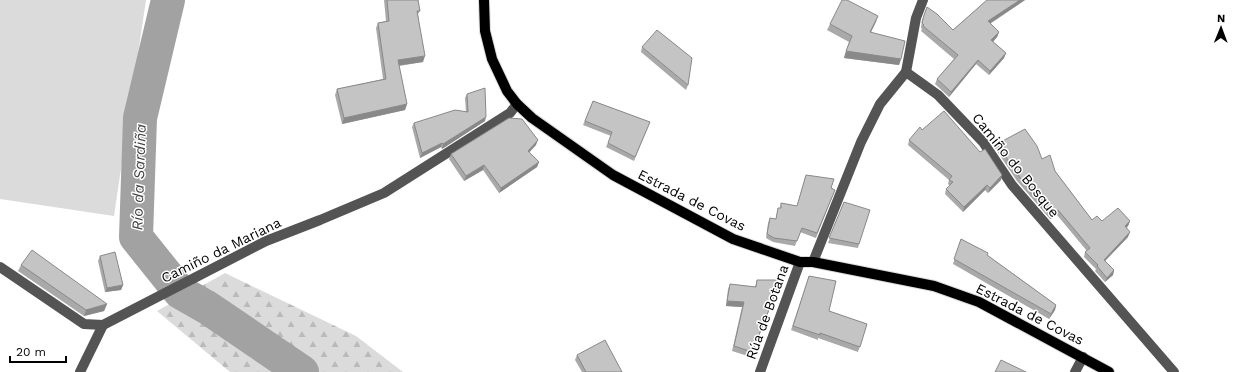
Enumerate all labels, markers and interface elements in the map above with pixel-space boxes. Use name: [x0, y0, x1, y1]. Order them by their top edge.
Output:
north arrow: [1201, 8, 1241, 48]
text: N: [1217, 12, 1225, 25]
street label: Camiño do Bosque: [969, 110, 1063, 220]
water label: Río da Sardiña: [128, 123, 150, 231]
street label: Estrada de Covas: [635, 166, 749, 234]
street label: Camiño da Mariana: [158, 214, 284, 286]
street label: Rúa de Botana: [742, 262, 792, 362]
street label: Estrada de Covas: [973, 280, 1087, 348]
scale bar: [10, 338, 66, 364]
text: 20 m: [16, 345, 46, 359]

